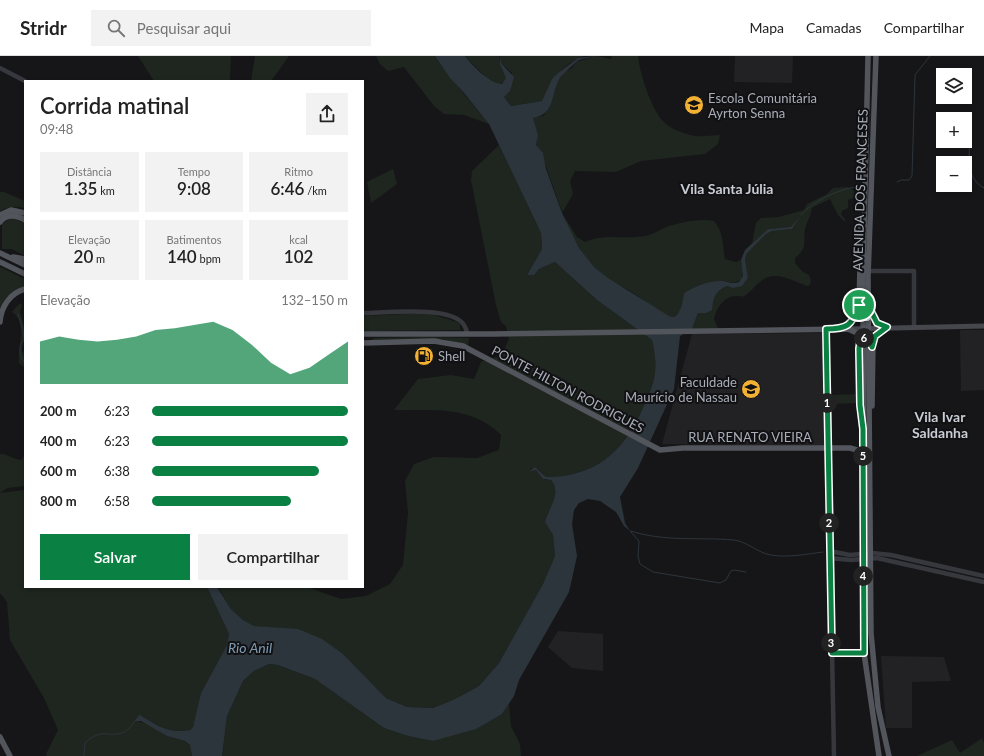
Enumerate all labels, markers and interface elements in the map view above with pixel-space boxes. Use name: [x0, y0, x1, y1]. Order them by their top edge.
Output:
search box: [91, 10, 371, 46]
text: Stridr: [20, 16, 67, 39]
icon: search: [105, 17, 127, 39]
text: Pesquisar aqui: [137, 19, 231, 37]
text: Mapa: [749, 19, 784, 36]
text: Camadas: [806, 19, 862, 36]
text: Compartilhar: [884, 19, 964, 36]
map controls: [936, 68, 972, 192]
button: layers: [936, 68, 972, 104]
place label: Escola Comunitária Ayrton Senna: [708, 90, 817, 121]
text: Corrida matinal: [40, 92, 189, 119]
button: share: [306, 93, 348, 135]
school or university icon: Escola Comunitária Ayrton Senna: [683, 94, 705, 116]
street label: AVENIDA DOS FRANCESES: [849, 109, 871, 271]
button: +: [936, 112, 972, 148]
text: 09:48: [40, 121, 73, 137]
button: −: [936, 156, 972, 192]
text: Distância: [67, 165, 112, 178]
text: Tempo: [178, 165, 210, 178]
text: Ritmo: [284, 165, 313, 178]
text: 1.35: [64, 178, 97, 199]
text: 9:08: [177, 178, 211, 199]
text: 6:46: [270, 178, 304, 199]
district label: Vila Santa Júlia: [680, 180, 773, 197]
text: km: [97, 184, 115, 197]
text: /km: [304, 184, 327, 197]
text: Elevação: [68, 233, 111, 246]
text: Batimentos: [166, 233, 222, 246]
text: kcal: [289, 233, 308, 246]
text: 20: [74, 246, 93, 267]
text: 140: [167, 246, 197, 267]
text: 102: [284, 246, 313, 267]
text: m: [93, 252, 105, 265]
text: bpm: [197, 252, 221, 265]
pin: [842, 288, 876, 322]
text: Elevação: [40, 292, 90, 308]
text: 132–150 m: [281, 292, 348, 308]
icon: arrive: [848, 294, 870, 316]
pin: 6: [854, 328, 874, 348]
text: 6: [861, 331, 867, 344]
street label: PONTE HILTON RODRIGUES: [489, 342, 647, 436]
fuel station icon: Shell: [413, 345, 435, 367]
place label: Shell: [438, 348, 465, 364]
place label: Faculdade Maurício de Nassau: [625, 374, 737, 405]
school or university icon: Faculdade Maurício de Nassau: [740, 378, 762, 400]
pin: 1: [817, 393, 837, 413]
text: 1: [824, 396, 830, 409]
text: 200 m: [40, 403, 77, 419]
text: 6:23: [104, 403, 130, 419]
district label: Vila Ivar Saldanha: [912, 408, 968, 441]
street label: RUA RENATO VIEIRA: [688, 429, 812, 445]
text: 400 m: [40, 433, 77, 449]
text: 6:23: [104, 433, 130, 449]
pin: 5: [853, 446, 873, 466]
text: 5: [860, 449, 866, 462]
text: 600 m: [40, 463, 77, 479]
text: 6:38: [104, 463, 130, 479]
text: 800 m: [40, 493, 77, 509]
text: 6:58: [104, 493, 130, 509]
pin: 2: [819, 513, 839, 533]
text: 2: [826, 516, 832, 529]
button: Salvar: [40, 534, 190, 580]
button: Compartilhar: [198, 534, 348, 580]
pin: 4: [853, 566, 873, 586]
text: 4: [860, 569, 866, 582]
pin: 3: [821, 633, 841, 653]
text: 3: [828, 636, 834, 649]
water label: Rio Anil: [228, 639, 272, 656]

